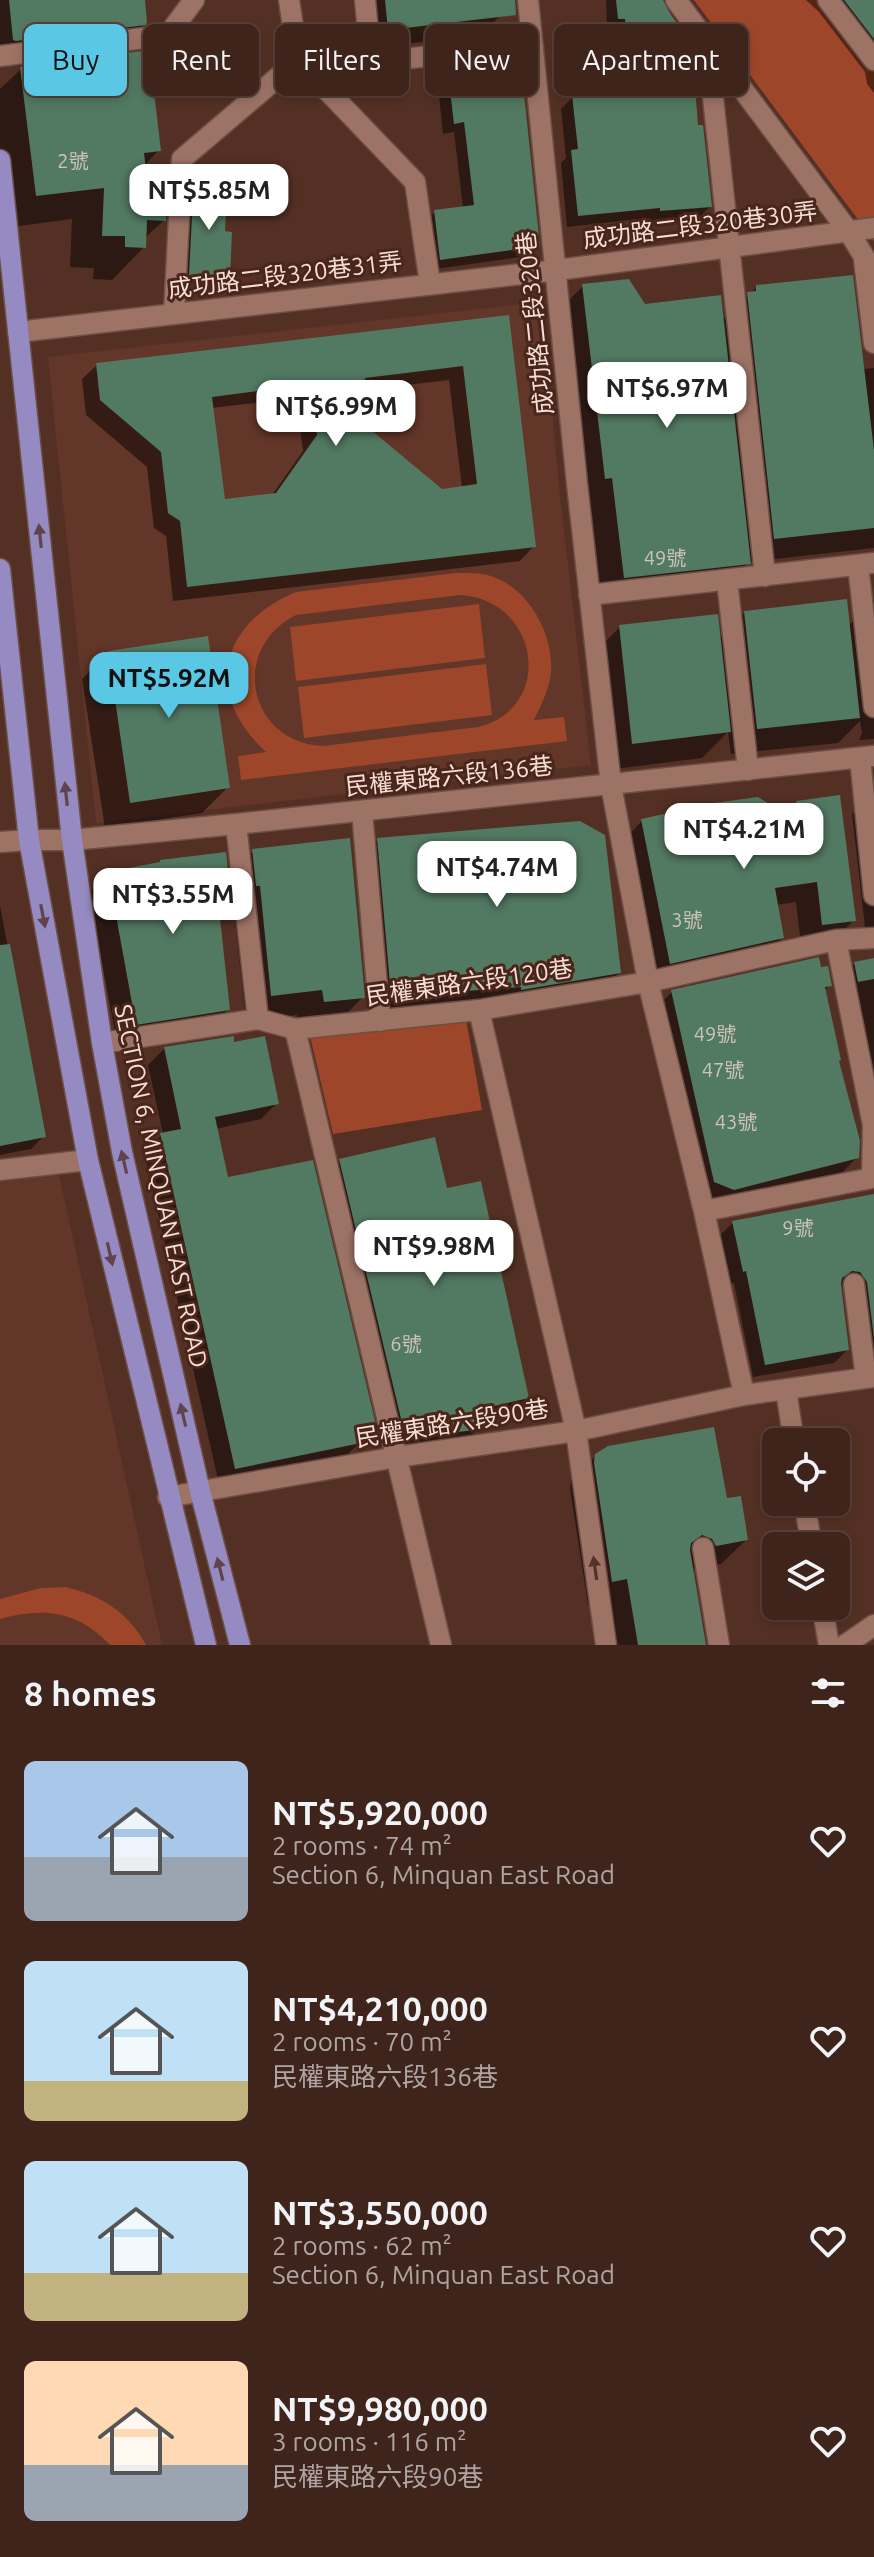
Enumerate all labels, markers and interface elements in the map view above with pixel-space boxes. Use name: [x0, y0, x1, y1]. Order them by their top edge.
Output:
chip: Buy: [24, 24, 127, 96]
chip: Rent: [143, 24, 259, 96]
chip: Filters: [275, 24, 409, 96]
chip: New: [425, 24, 538, 96]
chip: Apartment: [554, 24, 748, 96]
house number: 2號: [57, 149, 89, 172]
pin: NT$5.85M: [126, 164, 292, 232]
text: NT$5.85M: [147, 175, 271, 204]
street label: 成功路二段320巷30弄: [581, 197, 819, 253]
street label: 成功路二段320巷: [512, 230, 558, 416]
street label: 成功路二段320巷31弄: [166, 247, 404, 303]
pin: NT$6.97M: [584, 362, 750, 430]
text: NT$6.97M: [605, 373, 729, 402]
pin: NT$6.99M: [253, 380, 419, 448]
text: NT$6.99M: [274, 391, 398, 420]
one-way arrow: [33, 523, 46, 548]
house number: 49號: [644, 546, 686, 569]
pin: NT$5.92M: [86, 652, 252, 720]
text: NT$5.92M: [107, 663, 231, 692]
street label: 民權東路六段136巷: [344, 752, 554, 800]
one-way arrow: [60, 781, 73, 806]
pin: NT$4.21M: [661, 803, 827, 871]
text: NT$4.21M: [682, 814, 806, 843]
pin: NT$4.74M: [414, 841, 580, 909]
text: NT$4.74M: [435, 852, 559, 881]
pin: NT$3.55M: [90, 868, 256, 936]
text: NT$3.55M: [111, 879, 235, 908]
one-way arrow: [37, 904, 49, 929]
house number: 3號: [671, 908, 703, 931]
street label: 民權東路六段120巷: [364, 954, 574, 1010]
street label: SECTION 6, MINQUAN EAST ROAD: [109, 1002, 213, 1370]
house number: 49號: [694, 1022, 736, 1045]
house number: 47號: [702, 1058, 744, 1081]
house number: 43號: [715, 1110, 757, 1133]
one-way arrow: [117, 1149, 130, 1174]
house number: 9號: [782, 1216, 814, 1239]
pin: NT$9.98M: [351, 1220, 517, 1288]
text: NT$9.98M: [372, 1231, 496, 1260]
one-way arrow: [104, 1241, 116, 1266]
house number: 6號: [390, 1332, 422, 1355]
street label: 民權東路六段90巷: [354, 1394, 550, 1452]
one-way arrow: [176, 1402, 189, 1427]
map controls: [762, 1428, 850, 1620]
button: locate: [762, 1428, 850, 1516]
button: layers: [762, 1532, 850, 1620]
one-way arrow: [588, 1555, 601, 1580]
one-way arrow: [214, 1557, 226, 1582]
icon: filters: [806, 1671, 850, 1715]
text: 8 homes: [24, 1674, 157, 1712]
icon: home: [88, 1793, 184, 1889]
text: NT$5,920,000: [272, 1793, 488, 1831]
icon: heart: [806, 1819, 850, 1863]
text: 2 rooms · 74 m²: [272, 1831, 452, 1860]
text: Section 6, Minquan East Road: [272, 1860, 615, 1889]
text: NT$4,210,000: [272, 1989, 488, 2027]
icon: home: [88, 1993, 184, 2089]
icon: heart: [806, 2019, 850, 2063]
text: 2 rooms · 70 m²: [272, 2027, 452, 2056]
text: 民權東路六段136巷: [272, 2062, 498, 2091]
icon: home: [88, 2193, 184, 2289]
text: NT$3,550,000: [272, 2193, 488, 2231]
icon: heart: [806, 2219, 850, 2263]
text: 2 rooms · 62 m²: [272, 2231, 452, 2260]
text: Section 6, Minquan East Road: [272, 2260, 615, 2289]
text: NT$9,980,000: [272, 2389, 488, 2427]
icon: home: [88, 2393, 184, 2489]
icon: heart: [806, 2419, 850, 2463]
text: 3 rooms · 116 m²: [272, 2427, 467, 2456]
text: 民權東路六段90巷: [272, 2462, 483, 2491]

